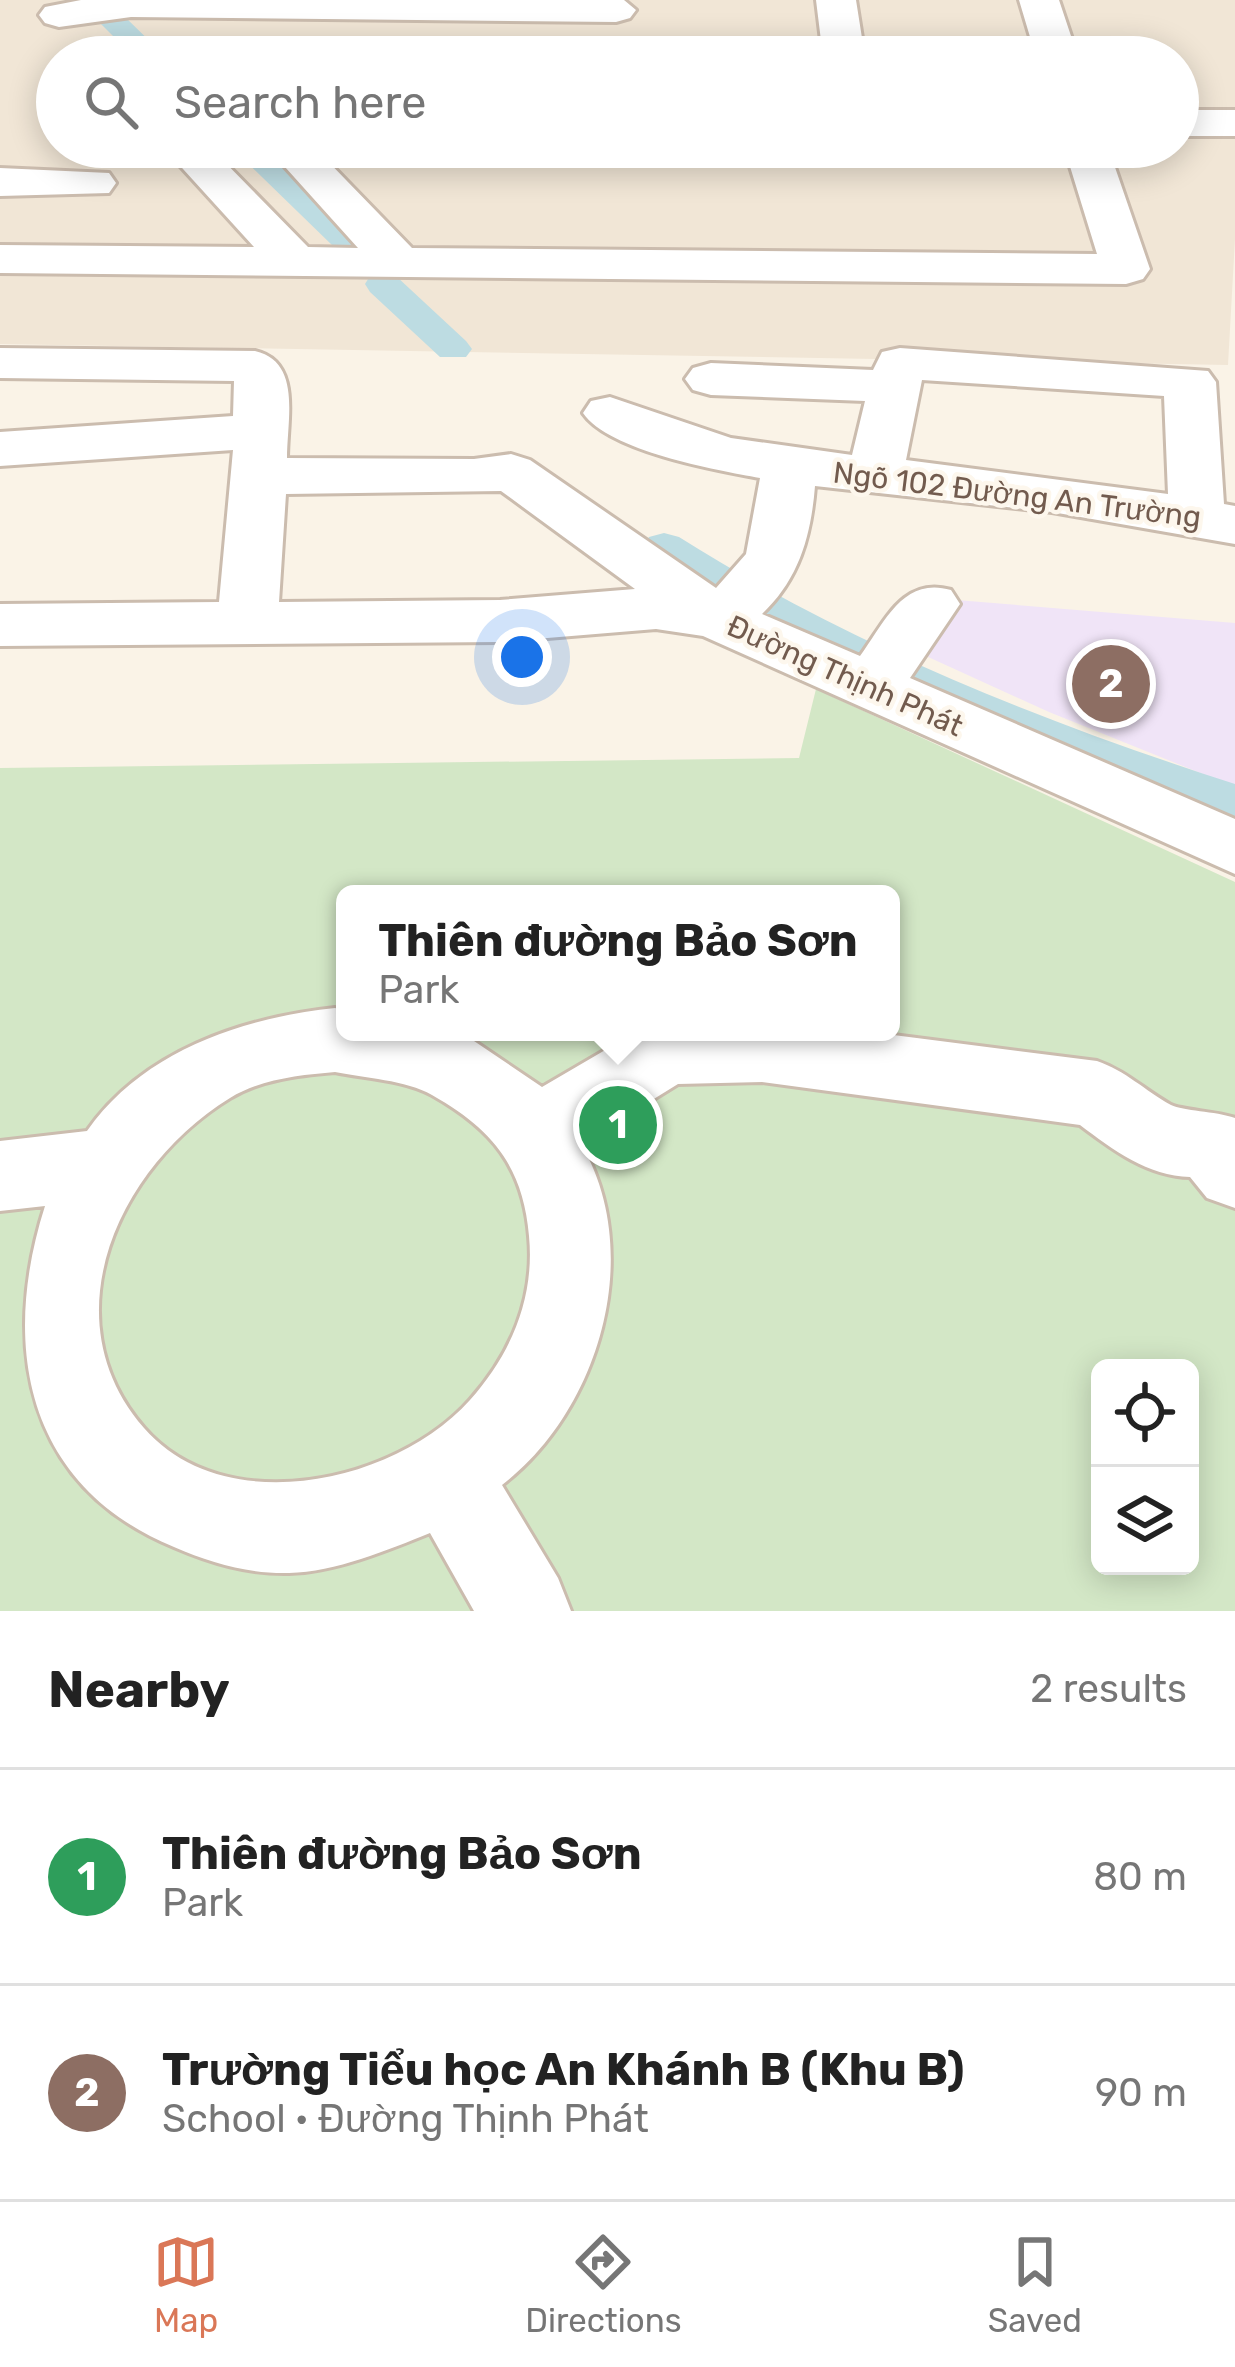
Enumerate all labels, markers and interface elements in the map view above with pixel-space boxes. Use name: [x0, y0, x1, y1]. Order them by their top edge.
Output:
search box: [36, 36, 1199, 168]
icon: search: [78, 69, 144, 135]
text: Search here: [174, 76, 426, 129]
street label: Ngõ 102 Đường An Trường: [831, 455, 1203, 535]
street label: Đường Thịnh Phát: [721, 608, 969, 744]
your location: [492, 627, 552, 687]
pin: 2: [1072, 639, 1150, 729]
popup: [336, 885, 900, 1041]
text: Thiên đường Bảo Sơn: [378, 914, 858, 967]
text: Park: [378, 967, 459, 1013]
pin: 1: [579, 1080, 657, 1170]
map controls: [1091, 1359, 1199, 1575]
button: locate: [1091, 1359, 1199, 1467]
button: layers: [1091, 1467, 1199, 1575]
text: Nearby: [48, 1659, 230, 1720]
text: 2 results: [1030, 1666, 1187, 1712]
text: Thiên đường Bảo Sơn: [162, 1827, 642, 1880]
text: 1: [77, 1854, 97, 1900]
text: 80 m: [1093, 1854, 1187, 1900]
text: Park: [162, 1880, 243, 1926]
text: Trường Tiểu học An Khánh B (Khu B): [162, 2043, 964, 2096]
text: 2: [74, 2070, 100, 2116]
text: 90 m: [1095, 2070, 1187, 2116]
text: School · Đường Thịnh Phát: [162, 2096, 649, 2142]
tab: Map: [153, 2229, 219, 2340]
tab: Directions: [525, 2229, 682, 2340]
tab: Saved: [988, 2229, 1082, 2340]

